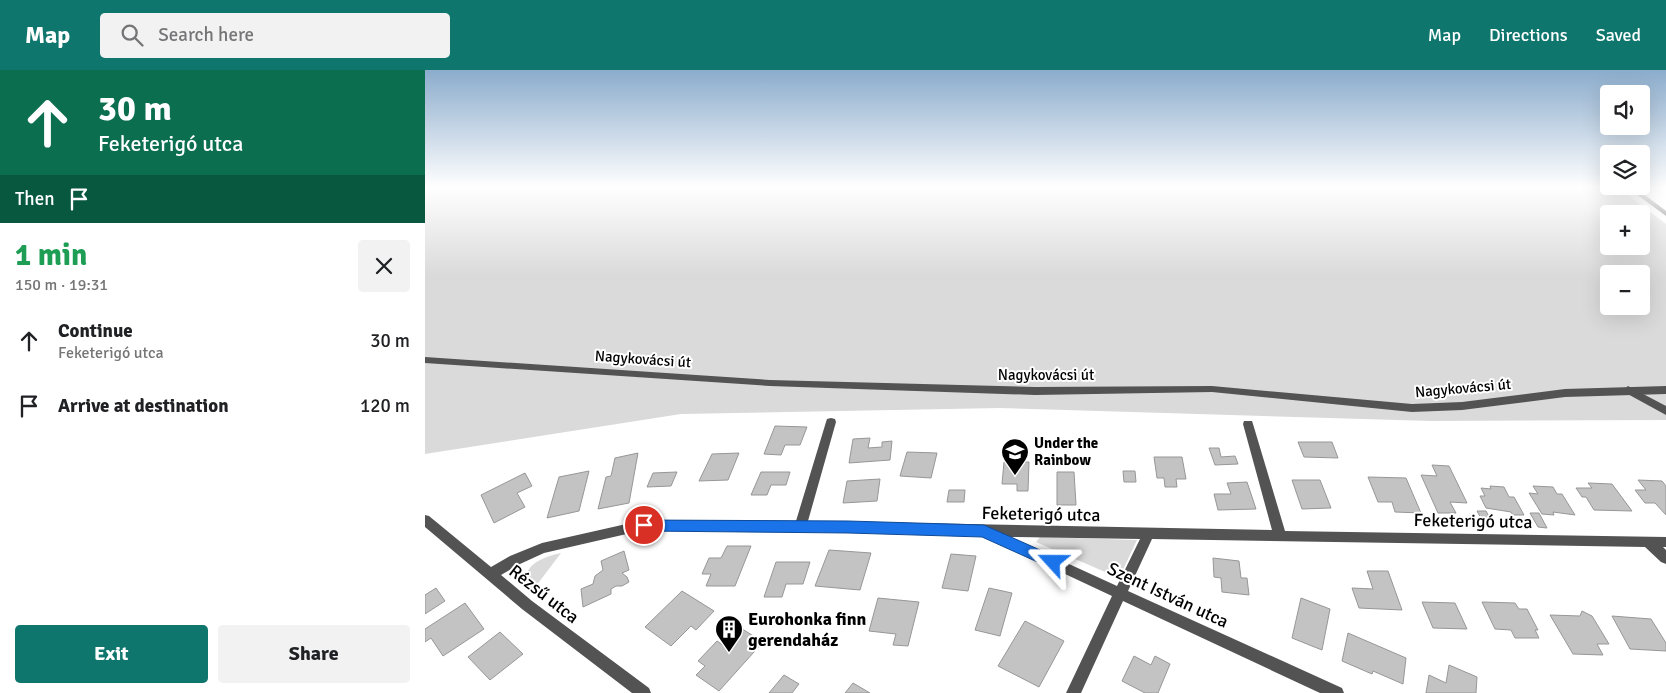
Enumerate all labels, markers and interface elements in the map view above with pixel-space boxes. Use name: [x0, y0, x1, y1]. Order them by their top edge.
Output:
search box: [100, 13, 450, 58]
text: Map: [25, 20, 70, 50]
icon: search: [118, 21, 146, 49]
text: Search here: [158, 23, 254, 47]
text: Map: [1428, 24, 1461, 46]
text: Directions: [1489, 24, 1568, 46]
text: Saved: [1596, 24, 1641, 46]
map controls: [1600, 85, 1650, 315]
button: sound: [1600, 85, 1650, 135]
text: 30 m: [98, 87, 172, 130]
icon: ahead: [15, 90, 80, 155]
text: Feketerigó utca: [98, 130, 243, 157]
button: layers: [1600, 145, 1650, 195]
icon: arrive: [65, 185, 93, 213]
text: Then: [15, 187, 55, 211]
button: +: [1600, 205, 1650, 255]
text: 1 min: [15, 237, 87, 274]
button: close: [358, 240, 410, 292]
button: −: [1600, 265, 1650, 315]
text: 150 m · 19:31: [15, 275, 108, 295]
text: Continue: [58, 319, 133, 343]
icon: ahead: [15, 327, 43, 355]
text: 30 m: [370, 329, 410, 353]
text: Feketerigó utca: [58, 343, 164, 363]
street label: Nagykovácsi út: [594, 347, 692, 371]
street label: Nagykovácsi út: [998, 366, 1094, 384]
street label: Nagykovácsi út: [1414, 375, 1512, 401]
icon: arrive: [15, 392, 43, 420]
text: Arrive at destination: [58, 394, 229, 418]
text: 120 m: [360, 394, 410, 418]
place label: Under the Rainbow: [1034, 434, 1098, 469]
school or university icon: Under the Rainbow: [1000, 437, 1030, 476]
street label: Feketerigó utca: [981, 502, 1101, 526]
pin: [623, 504, 665, 546]
street label: Feketerigó utca: [1413, 509, 1533, 533]
icon: arrive: [630, 511, 658, 539]
position arrow: [1026, 535, 1078, 587]
street label: Szent István utca: [1104, 557, 1232, 633]
street label: Rézsű utca: [505, 560, 583, 628]
place label: Eurohonka finn gerendaház: [748, 608, 867, 651]
building icon: Eurohonka finn gerendaház: [714, 614, 744, 653]
button: Exit: [15, 625, 208, 683]
button: Share: [218, 625, 410, 683]

